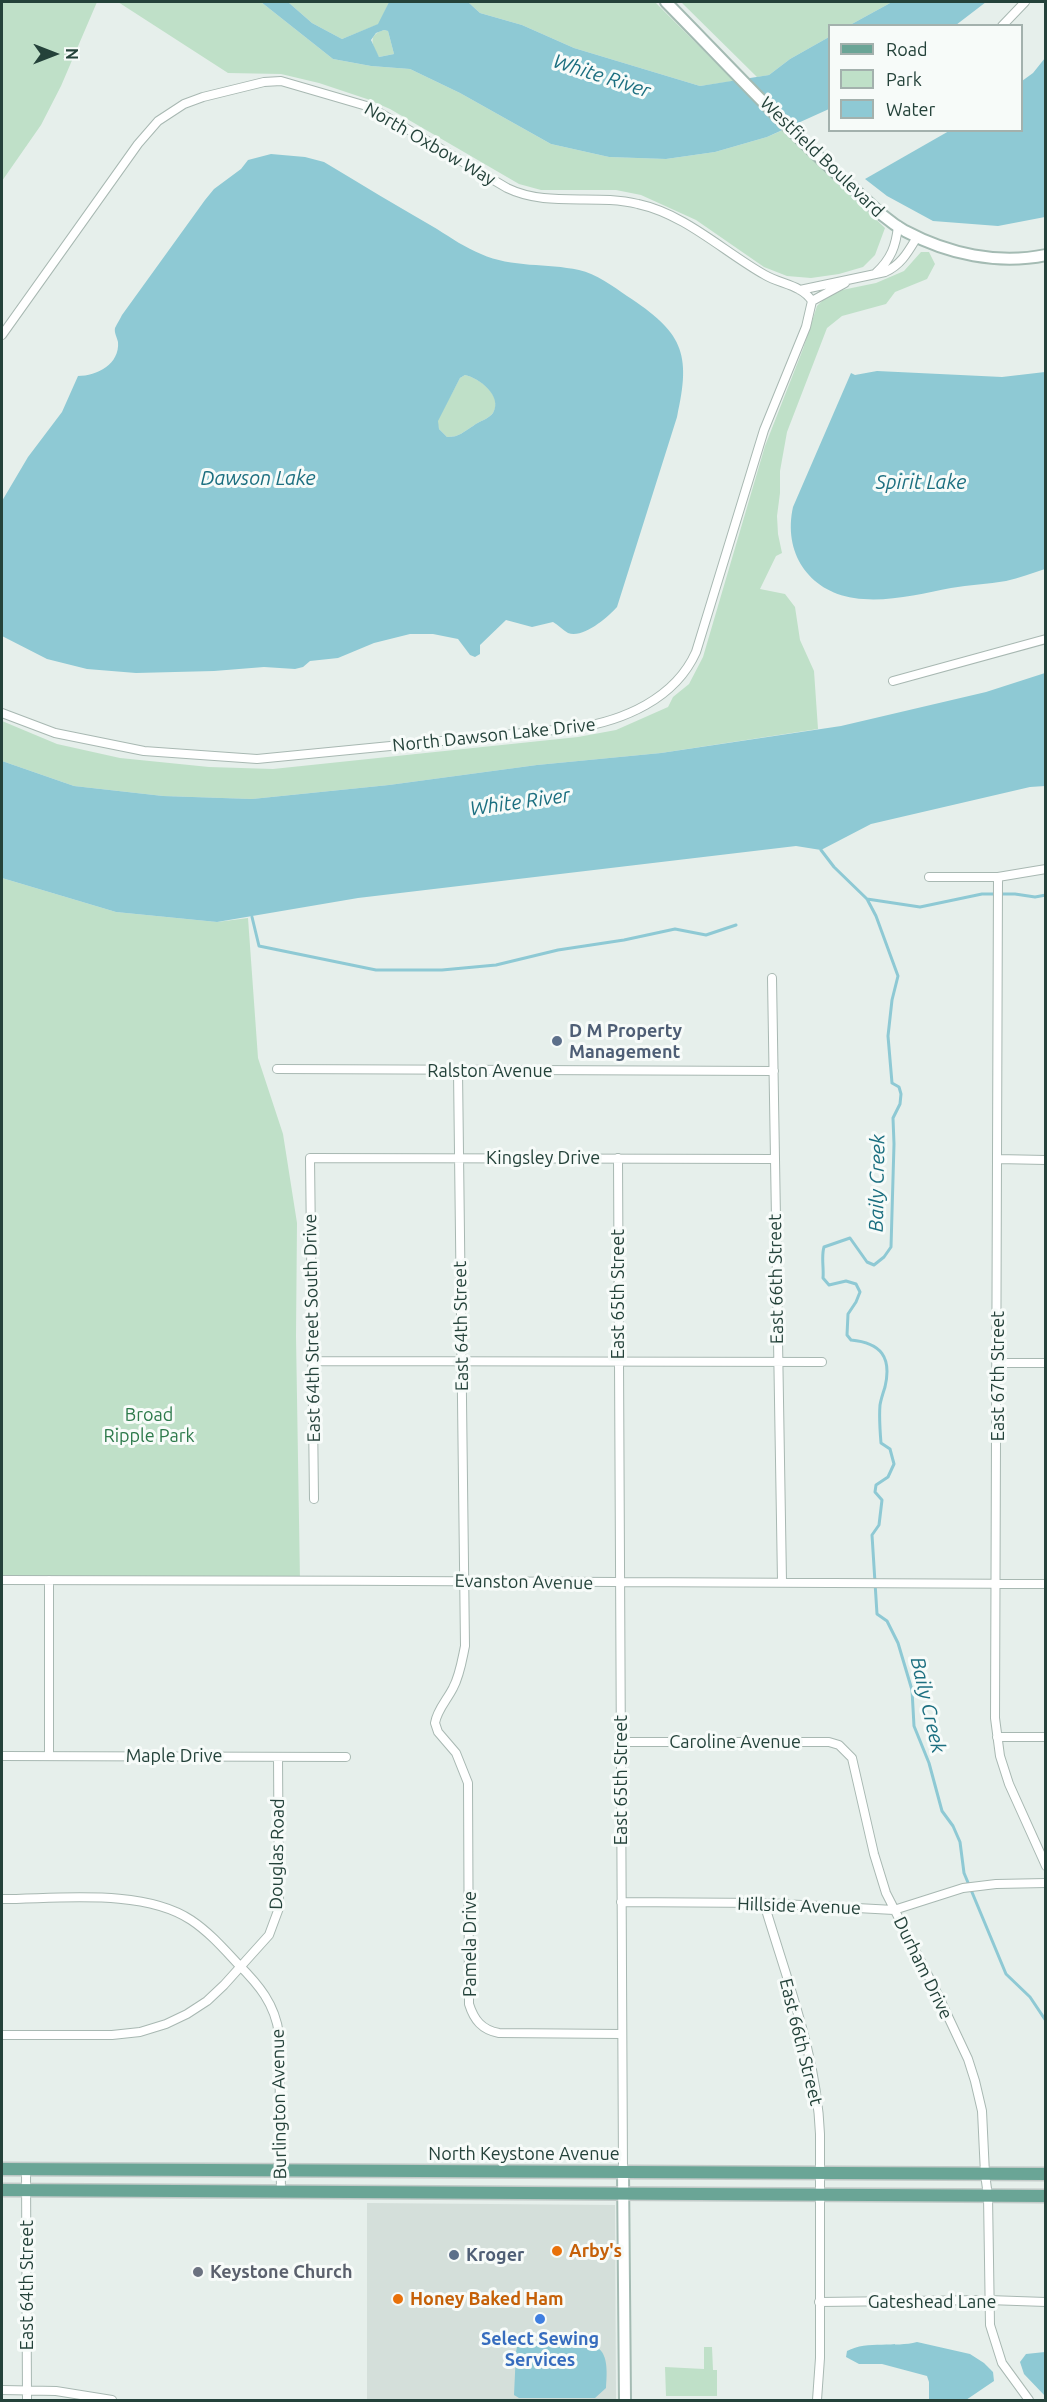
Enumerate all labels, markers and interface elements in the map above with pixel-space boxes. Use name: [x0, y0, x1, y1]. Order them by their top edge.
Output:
north arrow: [24, 24, 84, 84]
legend: [828, 24, 1023, 132]
text: Road: [886, 39, 928, 59]
text: N: [63, 48, 81, 60]
water label: White River: [550, 49, 654, 103]
text: Park: [886, 69, 922, 89]
street label: Westfield Boulevard: [756, 92, 888, 222]
street label: North Oxbow Way: [360, 98, 500, 190]
text: Water: [886, 99, 935, 119]
water label: Dawson Lake: [200, 466, 316, 490]
water label: Spirit Lake: [876, 470, 966, 494]
street label: North Dawson Lake Drive: [391, 714, 597, 756]
water label: White River: [468, 783, 572, 821]
place label: D M Property Management: [569, 1020, 682, 1062]
marker: D M Property Management: [550, 1034, 564, 1048]
street label: Ralston Avenue: [427, 1060, 553, 1082]
water label: Baily Creek: [864, 1134, 890, 1232]
street label: Kingsley Drive: [486, 1147, 600, 1169]
street label: East 64th Street South Drive: [299, 1213, 325, 1443]
street label: East 66th Street: [764, 1214, 788, 1344]
street label: East 65th Street: [607, 1229, 629, 1359]
street label: East 64th Street: [449, 1261, 473, 1391]
street label: East 67th Street: [987, 1311, 1009, 1441]
park label: Broad Ripple Park: [103, 1404, 195, 1446]
street label: Evanston Avenue: [455, 1570, 593, 1594]
water label: Baily Creek: [905, 1654, 951, 1756]
street label: East 65th Street: [610, 1715, 632, 1845]
street label: Caroline Avenue: [669, 1731, 801, 1753]
street label: Maple Drive: [126, 1745, 222, 1767]
street label: Douglas Road: [265, 1798, 289, 1910]
street label: Pamela Drive: [459, 1891, 481, 1997]
street label: Hillside Avenue: [737, 1893, 861, 1919]
street label: Durham Drive: [889, 1913, 957, 2023]
street label: East 66th Street: [775, 1976, 827, 2108]
street label: Burlington Avenue: [267, 2028, 291, 2180]
street label: North Keystone Avenue: [428, 2143, 620, 2165]
street label: East 64th Street: [16, 2220, 38, 2350]
place label: Arby's: [569, 2240, 622, 2262]
place label: Kroger: [466, 2244, 524, 2266]
marker: Arby's: [550, 2244, 564, 2258]
marker: Kroger: [447, 2248, 461, 2262]
place label: Keystone Church: [210, 2261, 352, 2283]
marker: Keystone Church: [191, 2265, 205, 2279]
place label: Honey Baked Ham: [410, 2288, 564, 2310]
street label: Gateshead Lane: [868, 2291, 996, 2313]
marker: Honey Baked Ham: [391, 2292, 405, 2306]
marker: Select Sewing Services: [533, 2312, 547, 2326]
place label: Select Sewing Services: [481, 2328, 599, 2370]

